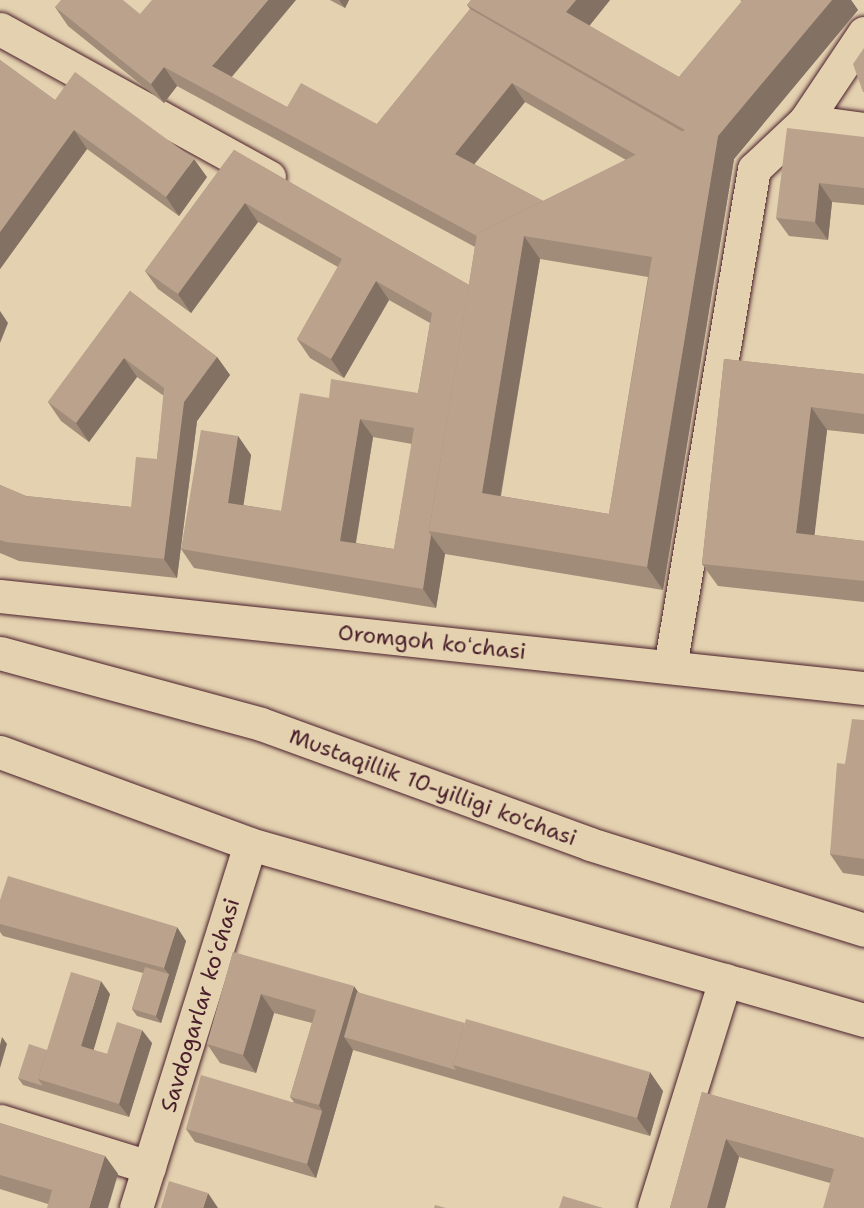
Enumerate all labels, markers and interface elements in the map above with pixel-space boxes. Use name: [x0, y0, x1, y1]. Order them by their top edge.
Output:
street label: Oromgoh koʻchasi: [337, 619, 527, 665]
street label: Mustaqillik 10-yilligi ko'chasi: [286, 723, 580, 851]
street label: Savdogarlar koʻchasi: [155, 895, 245, 1115]

